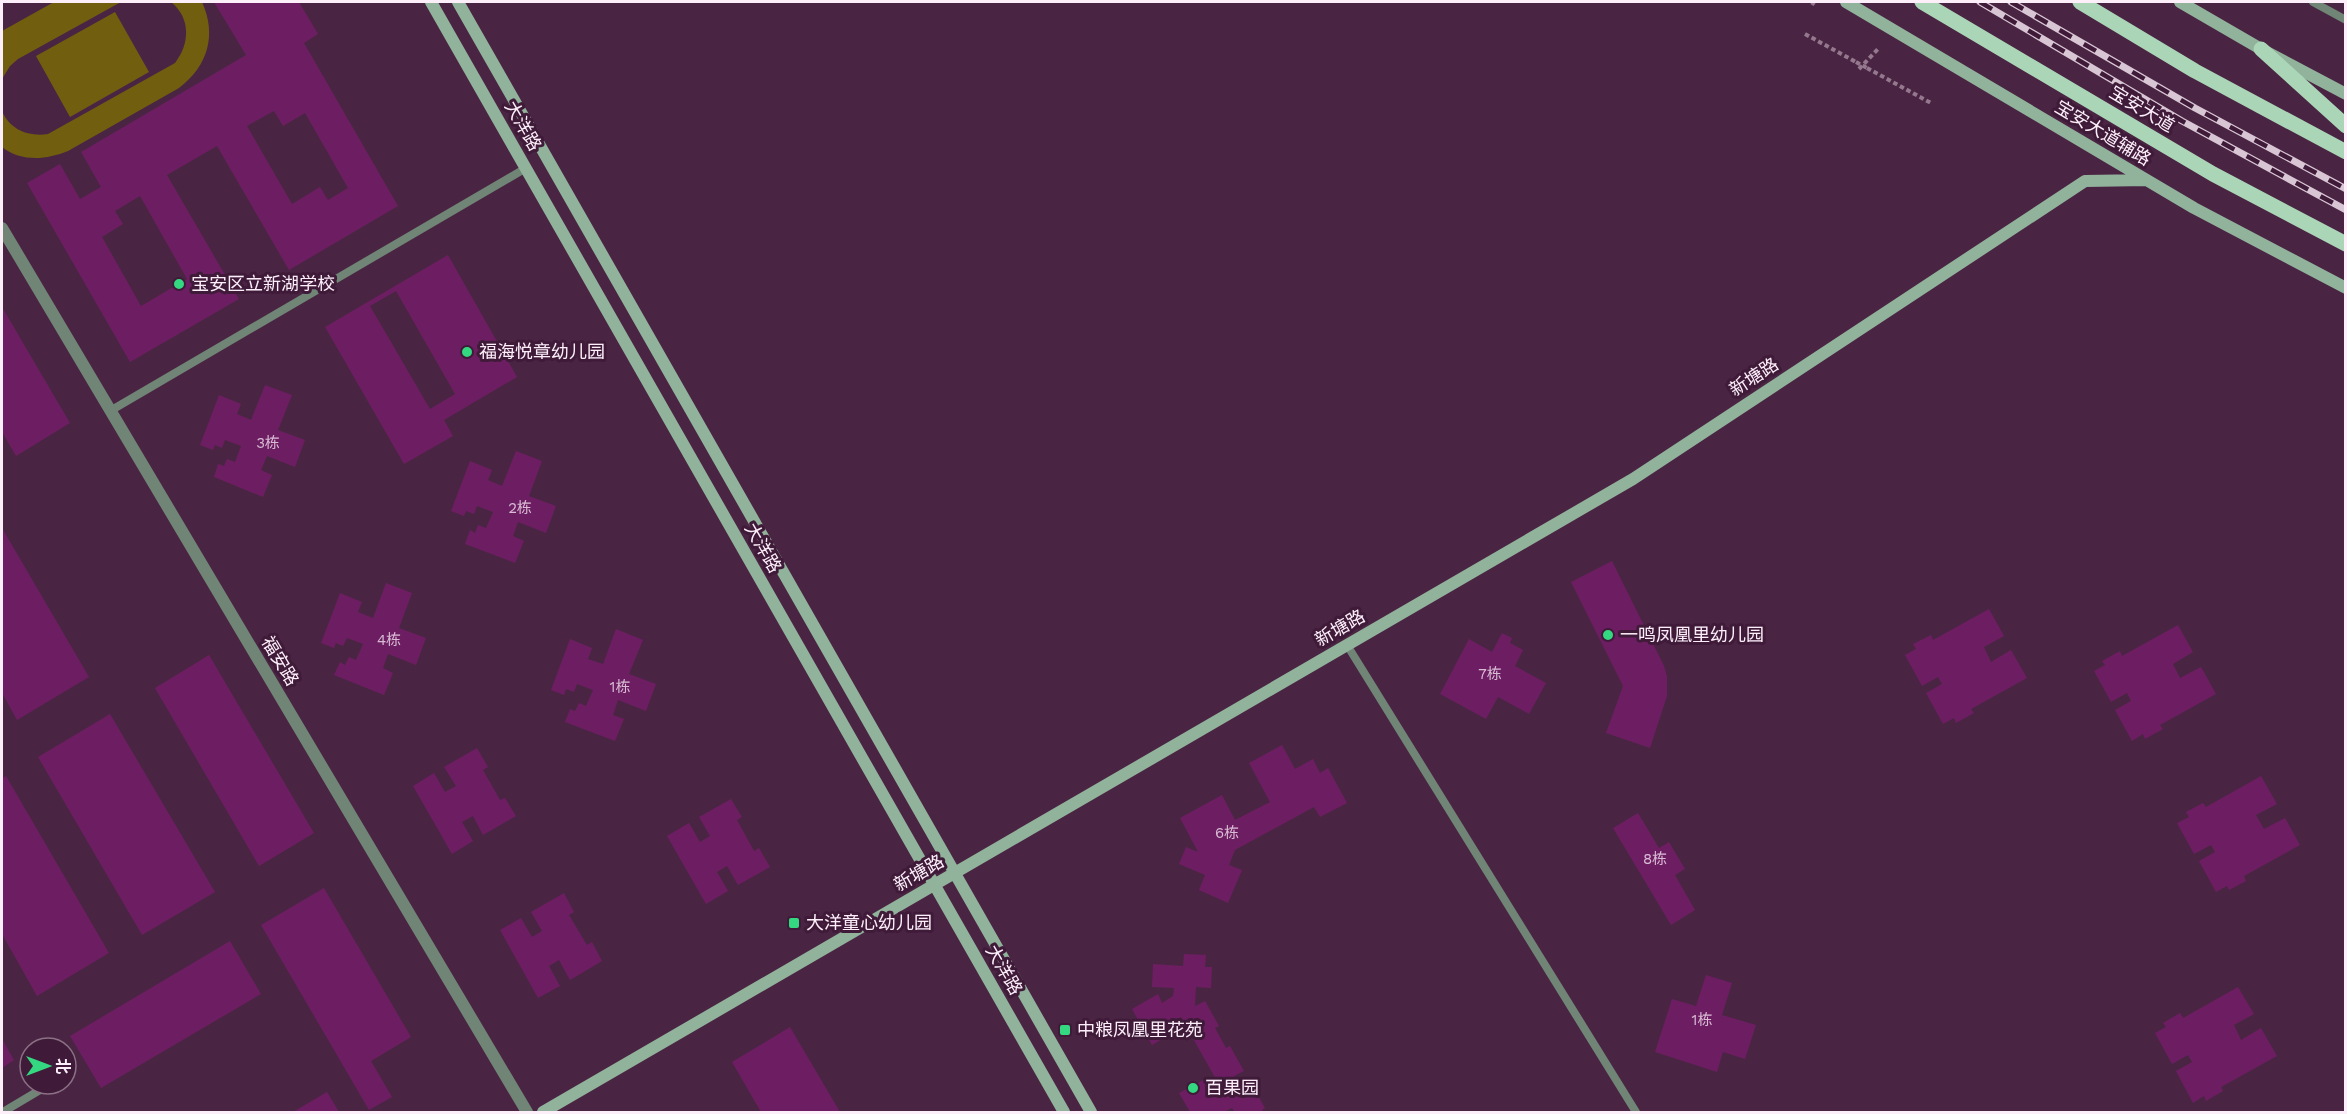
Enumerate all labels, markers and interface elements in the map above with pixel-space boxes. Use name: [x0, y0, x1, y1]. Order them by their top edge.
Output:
street label: 宝安大道: [2106, 81, 2179, 136]
street label: 宝安大道辅路: [2052, 96, 2155, 169]
street label: 大洋路: [501, 97, 546, 154]
place label: 宝安区立新湖学校: [191, 273, 335, 294]
marker: 宝安区立新湖学校: [172, 277, 186, 291]
place label: 福海悦章幼儿园: [479, 341, 605, 362]
marker: 福海悦章幼儿园: [460, 345, 474, 359]
street label: 新塘路: [1725, 353, 1782, 400]
house number: 3栋: [256, 434, 280, 452]
house number: 2栋: [508, 499, 532, 517]
street label: 大洋路: [741, 519, 786, 576]
street label: 新塘路: [1311, 605, 1368, 650]
place label: 一鸣凤凰里幼儿园: [1620, 624, 1764, 645]
marker: 一鸣凤凰里幼儿园: [1601, 628, 1615, 642]
house number: 4栋: [377, 631, 401, 649]
street label: 福安路: [258, 632, 303, 689]
house number: 7栋: [1478, 665, 1502, 683]
house number: 1栋: [610, 678, 630, 696]
house number: 6栋: [1215, 824, 1239, 842]
street label: 新塘路: [890, 850, 947, 895]
house number: 8栋: [1643, 850, 1667, 868]
place label: 大洋童心幼儿园: [806, 912, 932, 933]
marker: 大洋童心幼儿园: [787, 916, 801, 930]
street label: 大洋路: [982, 941, 1027, 998]
house number: 1栋: [1692, 1011, 1712, 1029]
place label: 中粮凤凰里花苑: [1077, 1019, 1203, 1040]
marker: 中粮凤凰里花苑: [1058, 1023, 1072, 1037]
north arrow: [18, 1036, 78, 1096]
text: 北: [53, 1058, 72, 1074]
place label: 百果园: [1205, 1077, 1259, 1098]
marker: 百果园: [1186, 1081, 1200, 1095]

